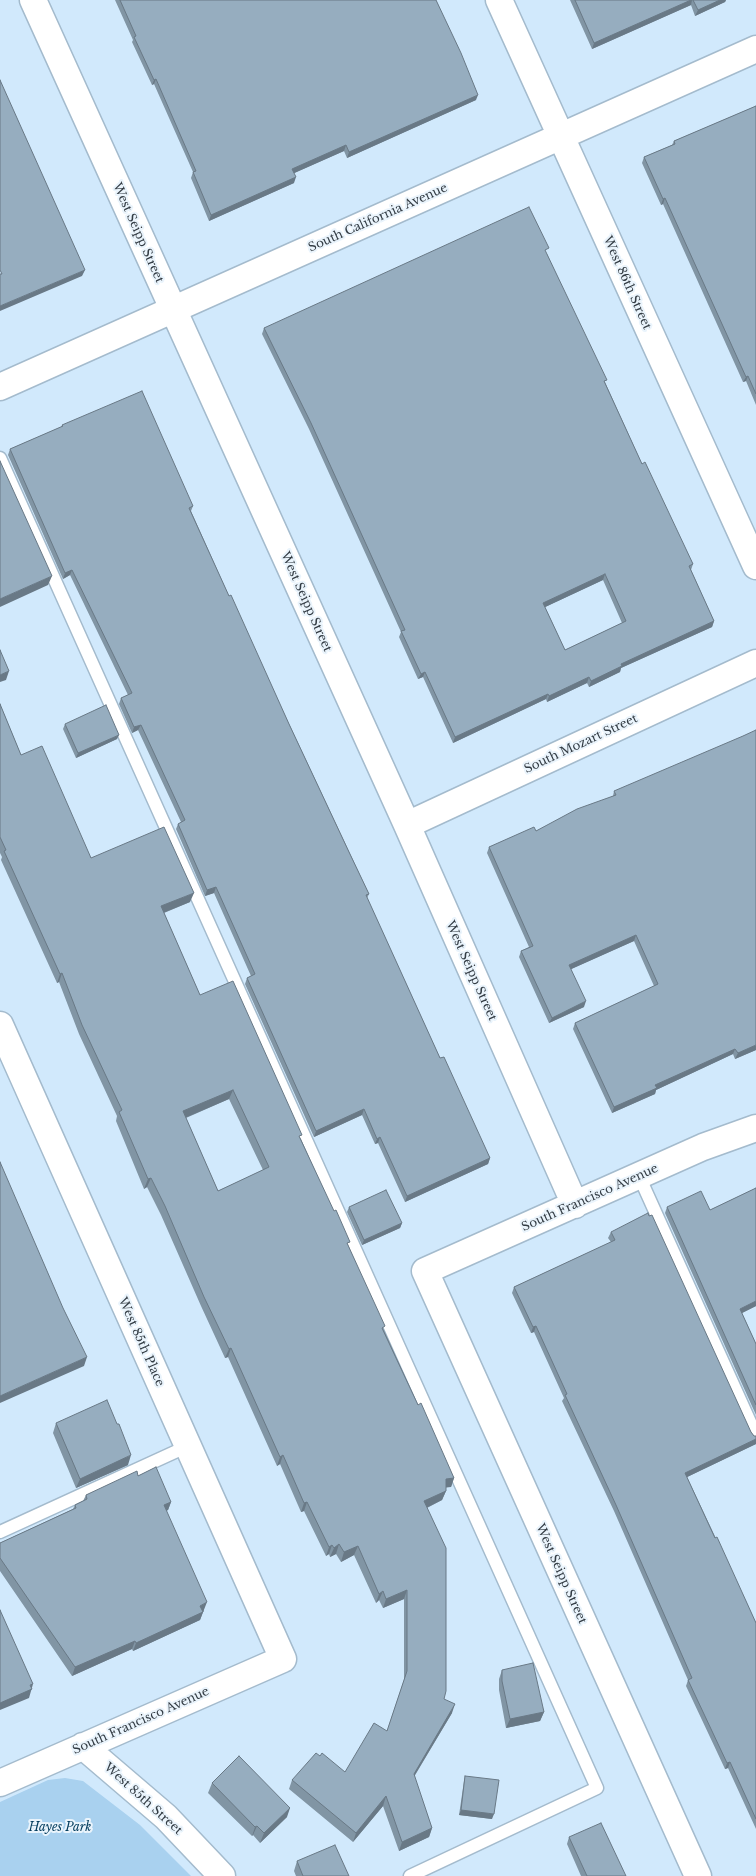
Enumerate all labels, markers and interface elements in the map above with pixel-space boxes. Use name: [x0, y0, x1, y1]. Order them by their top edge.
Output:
street label: West Seipp Street: [109, 181, 167, 285]
street label: South California Avenue: [306, 181, 450, 255]
street label: West 86th Street: [600, 234, 654, 332]
street label: West Seipp Street: [277, 550, 335, 654]
street label: South Mozart Street: [522, 711, 640, 777]
street label: West Seipp Street: [442, 919, 500, 1023]
street label: South Francisco Avenue: [520, 1161, 660, 1235]
street label: West 85th Place: [115, 1295, 167, 1389]
street label: West Seipp Street: [532, 1522, 590, 1626]
street label: South Francisco Avenue: [71, 1684, 211, 1758]
street label: West 85th Street: [101, 1760, 185, 1838]
park label: Hayes Park: [29, 1821, 91, 1835]

